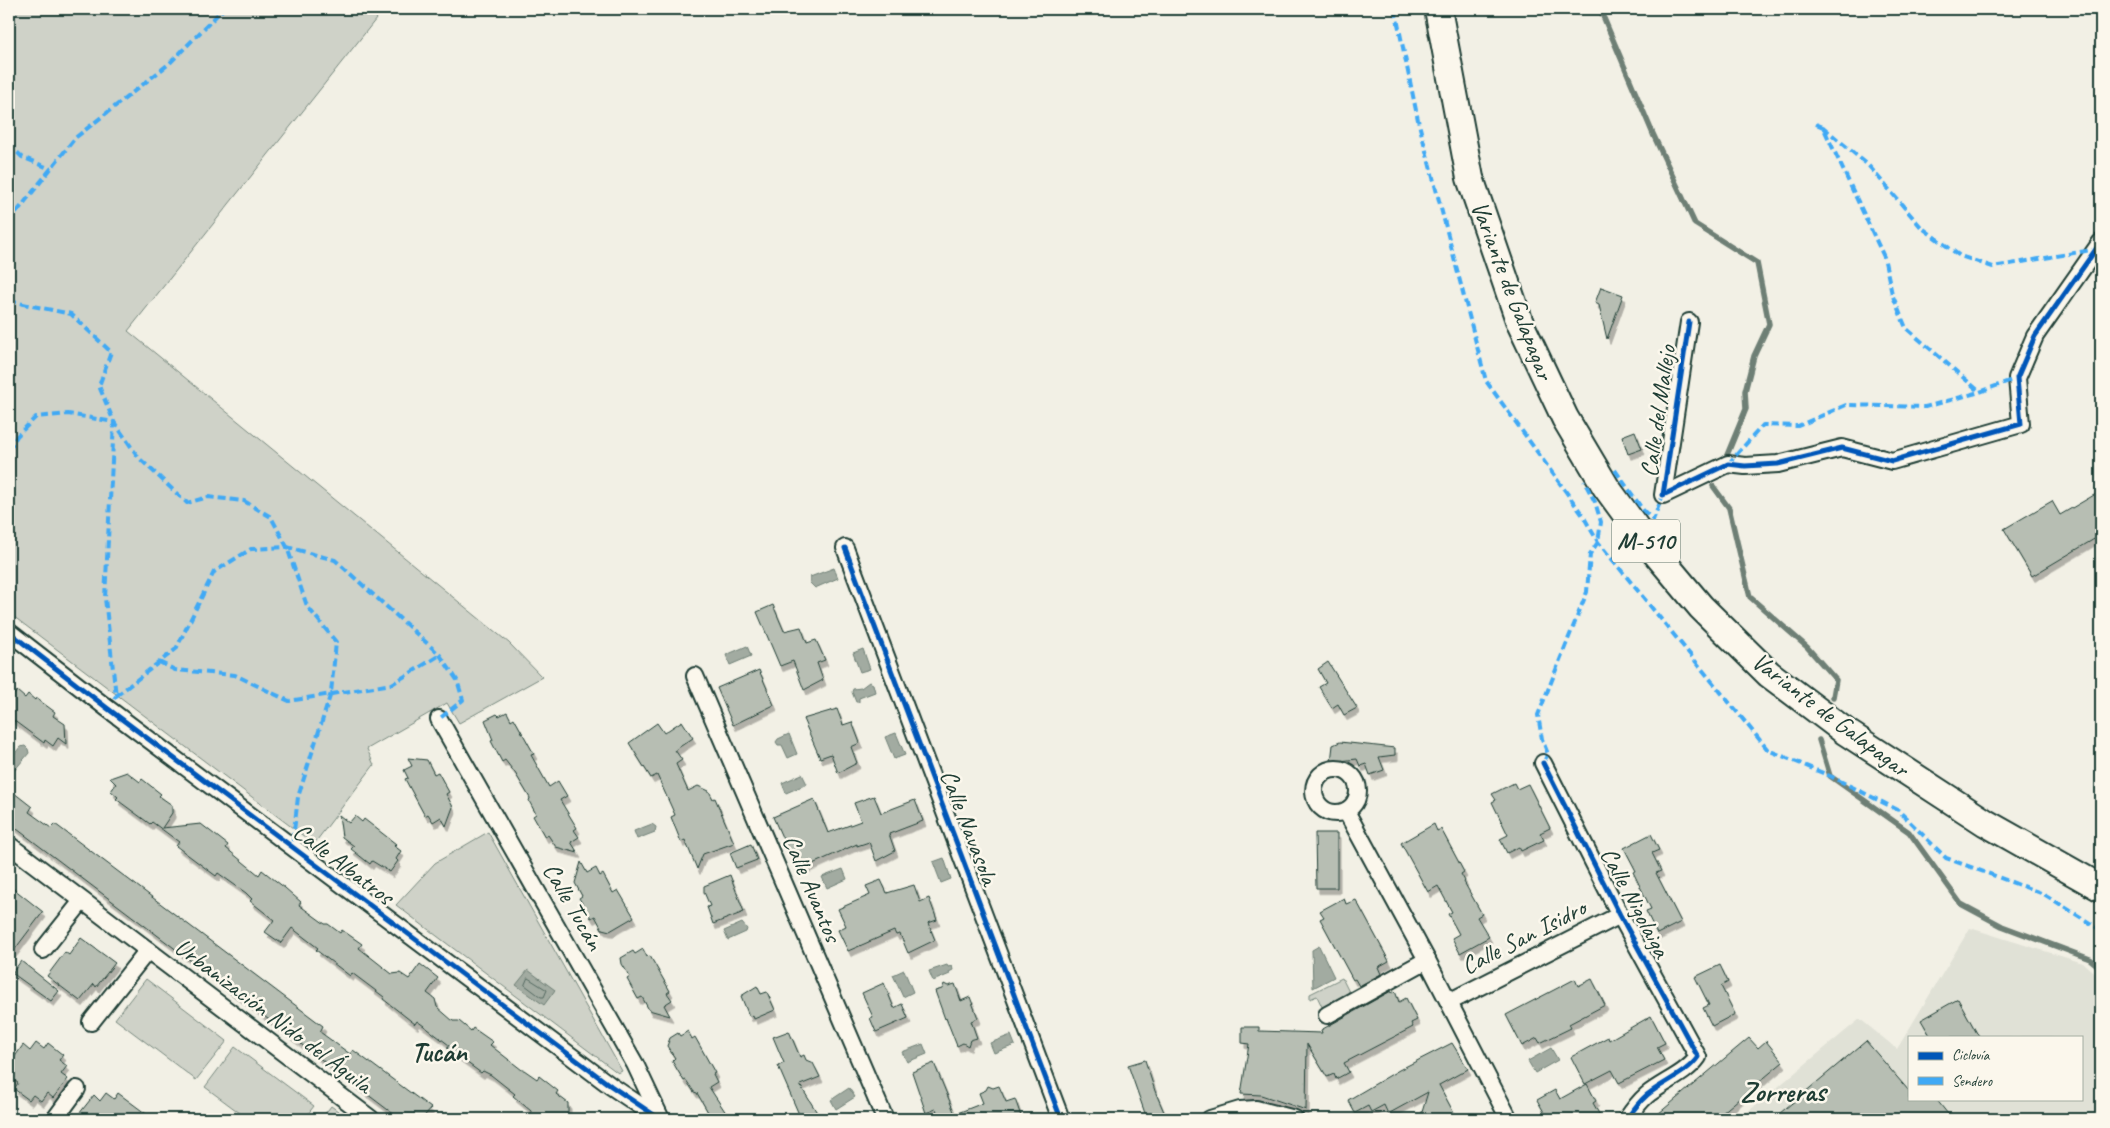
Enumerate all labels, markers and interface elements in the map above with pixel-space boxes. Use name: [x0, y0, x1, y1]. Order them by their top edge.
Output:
street label: Variante de Galapagar: [1463, 197, 1562, 386]
street label: Calle del Mallejo: [1633, 342, 1683, 479]
road number: M-510: [1612, 520, 1680, 562]
street label: Variante de Galapagar: [1745, 645, 1917, 786]
street label: Calle Navasola: [932, 765, 1007, 892]
street label: Calle Albatros: [287, 816, 402, 914]
street label: Calle Avantos: [775, 830, 850, 949]
street label: Calle Nigolaiga: [1593, 842, 1679, 965]
street label: Calle Tucán: [535, 857, 611, 957]
street label: Calle San Isidro: [1456, 890, 1594, 982]
street label: Urbanización Nido del Águila: [168, 931, 381, 1102]
district label: Tucán: [411, 1034, 468, 1069]
legend: [1908, 1036, 2082, 1100]
text: Ciclovía: [1952, 1046, 1991, 1065]
text: Sendero: [1952, 1072, 1993, 1091]
district label: Zorreras: [1740, 1074, 1829, 1109]

